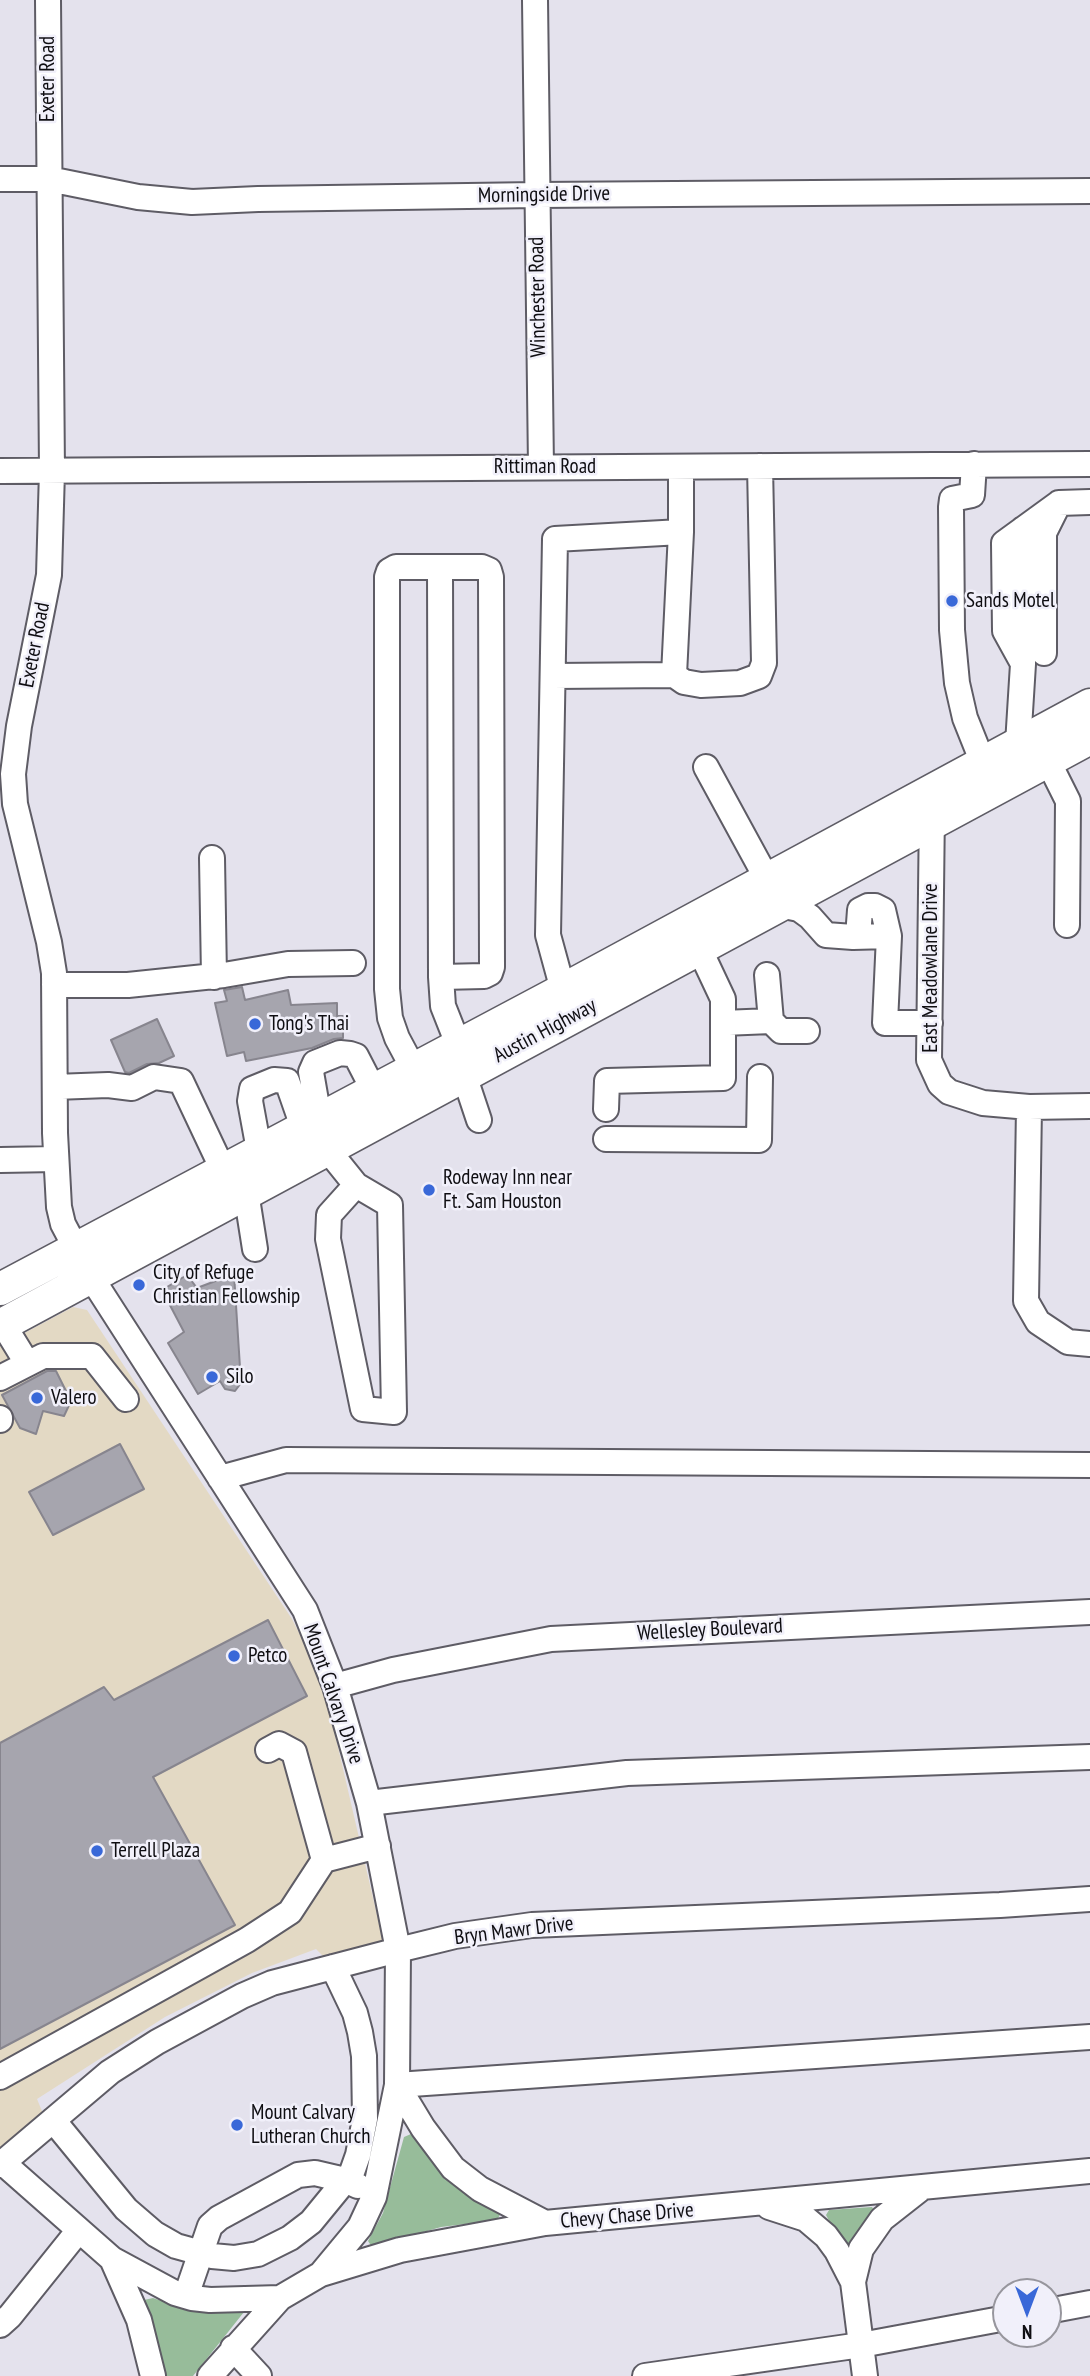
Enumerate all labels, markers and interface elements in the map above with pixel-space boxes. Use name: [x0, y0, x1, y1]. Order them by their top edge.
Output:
street label: Exeter Road: [35, 36, 61, 122]
street label: Morningside Drive: [478, 181, 610, 209]
street label: Winchester Road: [524, 236, 552, 358]
street label: Rittiman Road: [494, 454, 596, 480]
place label: Sands Motel: [966, 588, 1055, 614]
marker: Sands Motel: [944, 593, 960, 609]
street label: Exeter Road: [14, 600, 56, 690]
street label: East Meadowlane Drive: [918, 883, 944, 1053]
street label: Austin Highway: [489, 993, 601, 1069]
place label: Tong's Thai: [269, 1011, 349, 1037]
marker: Tong's Thai: [247, 1016, 263, 1032]
place label: Rodeway Inn near Ft. Sam Houston: [443, 1165, 572, 1215]
marker: Rodeway Inn near Ft. Sam Houston: [421, 1182, 437, 1198]
place label: City of Refuge Christian Fellowship: [153, 1260, 300, 1310]
marker: City of Refuge Christian Fellowship: [131, 1277, 147, 1293]
place label: Silo: [226, 1364, 254, 1390]
marker: Silo: [204, 1369, 220, 1385]
place label: Valero: [51, 1385, 97, 1411]
marker: Valero: [29, 1390, 45, 1406]
street label: Wellesley Boulevard: [637, 1614, 783, 1646]
street label: Mount Calvary Drive: [297, 1621, 369, 1767]
place label: Petco: [248, 1643, 287, 1669]
marker: Petco: [226, 1648, 242, 1664]
place label: Terrell Plaza: [111, 1838, 200, 1864]
marker: Terrell Plaza: [89, 1843, 105, 1859]
street label: Bryn Mawr Drive: [453, 1911, 575, 1951]
place label: Mount Calvary Lutheran Church: [251, 2100, 370, 2150]
marker: Mount Calvary Lutheran Church: [229, 2117, 245, 2133]
street label: Chevy Chase Drive: [559, 2198, 695, 2234]
north arrow: [992, 2278, 1062, 2348]
text: N: [1022, 2320, 1032, 2344]

